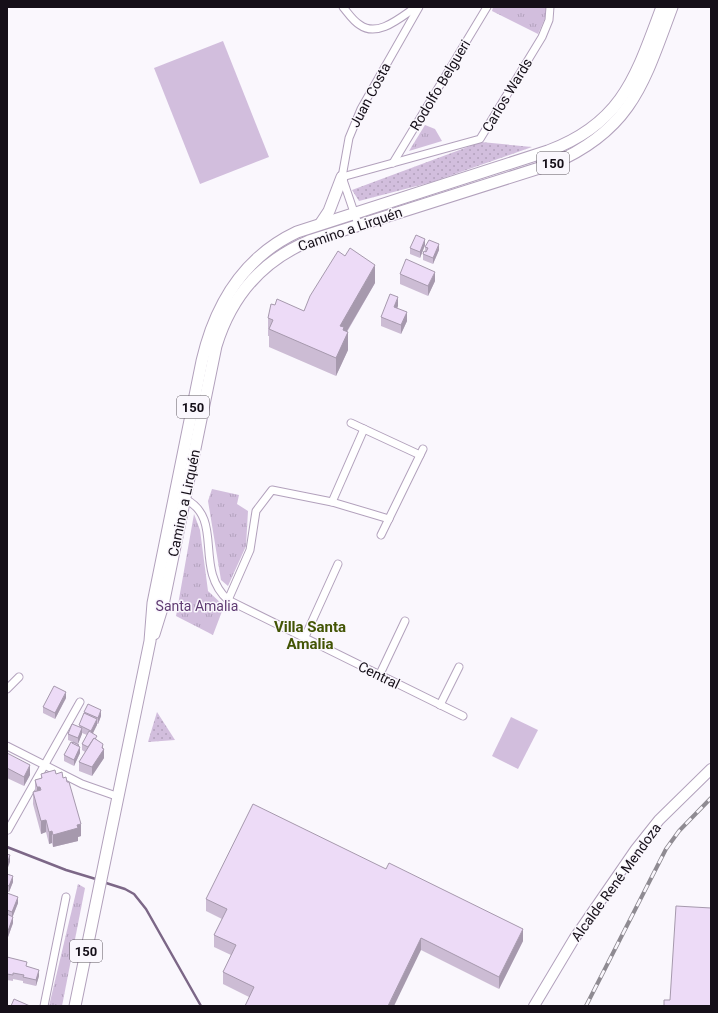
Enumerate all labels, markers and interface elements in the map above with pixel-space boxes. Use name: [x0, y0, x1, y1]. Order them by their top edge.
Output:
street label: Rodolfo Belgueri: [407, 37, 473, 133]
street label: Carlos Wards: [479, 55, 535, 135]
street label: Juan Costa: [346, 60, 394, 130]
road number: 150: [537, 152, 569, 174]
street label: Camino a Lirquén: [296, 204, 404, 254]
road number: 150: [177, 396, 209, 418]
street label: Camino a Lirquén: [165, 448, 203, 558]
park label: Santa Amalia: [156, 598, 238, 614]
district label: Villa Santa Amalia: [274, 618, 346, 653]
street label: Central: [356, 658, 402, 692]
street label: Alcalde René Mendoza: [568, 820, 664, 944]
road number: 150: [70, 940, 102, 962]

